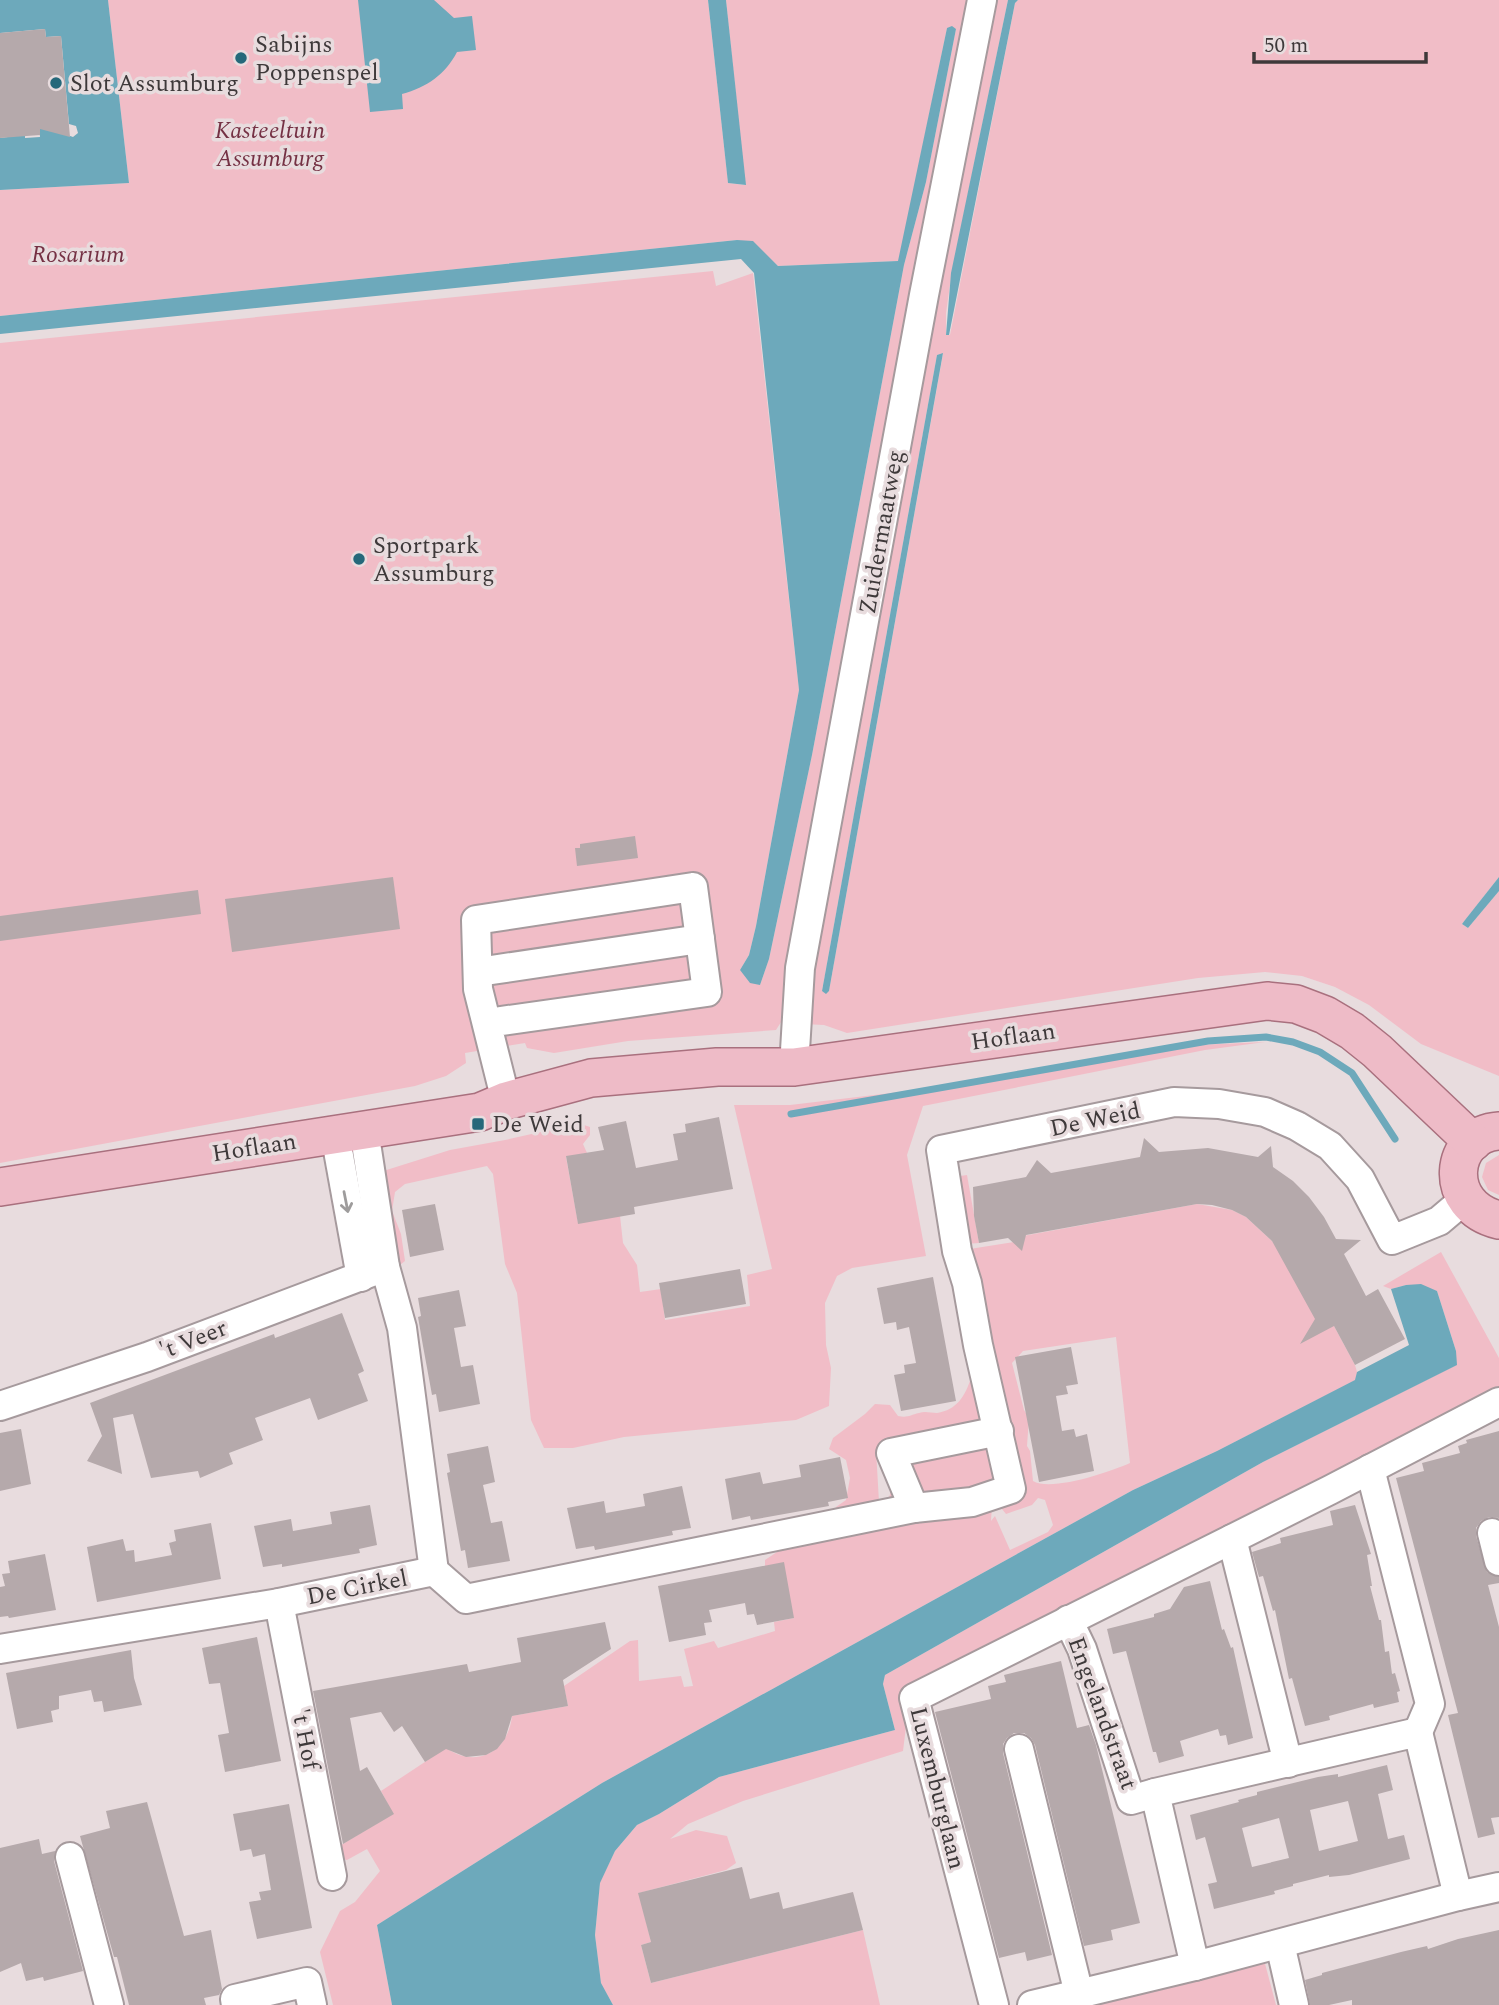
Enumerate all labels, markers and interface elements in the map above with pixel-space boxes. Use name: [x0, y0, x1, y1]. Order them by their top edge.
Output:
scale bar: [1254, 21, 1426, 65]
place label: Sabijns Poppenspel: [255, 27, 378, 91]
text: 50 m: [1264, 30, 1308, 62]
marker: Sabijns Poppenspel: [233, 50, 249, 66]
place label: Slot Assumburg: [70, 66, 239, 102]
marker: Slot Assumburg: [48, 75, 64, 91]
park label: Kasteeltuin Assumburg: [215, 113, 326, 177]
park label: Rosarium: [31, 237, 125, 273]
street label: Zuidermaatweg: [850, 447, 914, 617]
place label: Sportpark Assumburg: [373, 528, 495, 592]
marker: Sportpark Assumburg: [351, 551, 367, 567]
street label: Hoflaan: [968, 1013, 1058, 1061]
street label: De Weid: [1047, 1093, 1144, 1147]
place label: De Weid: [492, 1107, 584, 1143]
marker: De Weid: [470, 1116, 486, 1132]
street label: Hoflaan: [209, 1124, 299, 1172]
one-way arrow: [340, 1190, 354, 1213]
street label: 't Veer: [154, 1311, 232, 1369]
street label: De Cirkel: [304, 1561, 411, 1615]
street label: Engelandstraat: [1058, 1632, 1146, 1795]
street label: Luxemburglaan: [899, 1703, 975, 1873]
street label: 't Hof: [282, 1706, 329, 1774]

